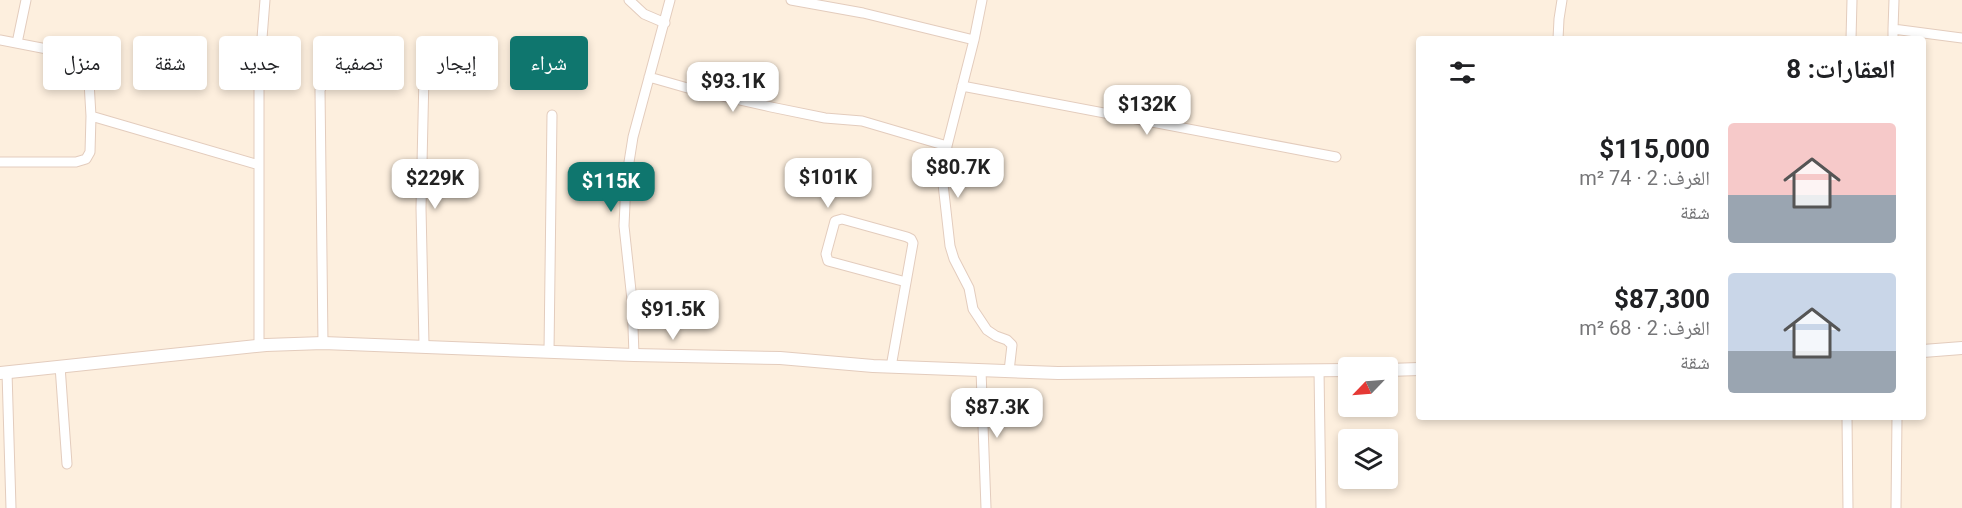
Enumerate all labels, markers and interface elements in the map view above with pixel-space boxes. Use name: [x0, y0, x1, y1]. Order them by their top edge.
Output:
chip: منزل: [43, 36, 121, 90]
chip: شقة: [133, 36, 207, 90]
chip: جديد: [219, 36, 301, 90]
chip: تصفية: [313, 36, 404, 90]
chip: إيجار: [416, 36, 498, 90]
chip: شراء: [510, 36, 588, 90]
text: العقارات: 8: [1786, 54, 1896, 84]
icon: filters: [1446, 56, 1479, 89]
pin: $93.1K: [684, 62, 782, 113]
text: $93.1K: [701, 69, 765, 93]
pin: $132K: [1105, 85, 1189, 136]
text: $132K: [1118, 92, 1176, 116]
text: $115,000: [1599, 134, 1710, 164]
icon: home: [1776, 147, 1848, 219]
pin: $80.7K: [909, 148, 1007, 199]
text: $80.7K: [926, 155, 990, 179]
pin: $101K: [786, 158, 870, 209]
pin: $229K: [393, 159, 477, 210]
pin: $115K: [569, 162, 653, 213]
text: $101K: [799, 165, 857, 189]
text: $229K: [406, 166, 464, 190]
text: الغرف: 2 · 74 m²: [1579, 166, 1710, 190]
text: $115K: [582, 169, 640, 193]
text: شقة: [1680, 200, 1710, 224]
text: $87,300: [1614, 284, 1710, 314]
pin: $91.5K: [624, 290, 722, 341]
text: $91.5K: [641, 297, 705, 321]
icon: home: [1776, 297, 1848, 369]
text: الغرف: 2 · 68 m²: [1579, 316, 1710, 340]
text: شقة: [1680, 350, 1710, 374]
north arrow: [1338, 357, 1398, 417]
map controls: [1338, 357, 1398, 489]
pin: $87.3K: [948, 388, 1046, 439]
text: $87.3K: [965, 395, 1029, 419]
button: layers: [1338, 429, 1398, 489]

